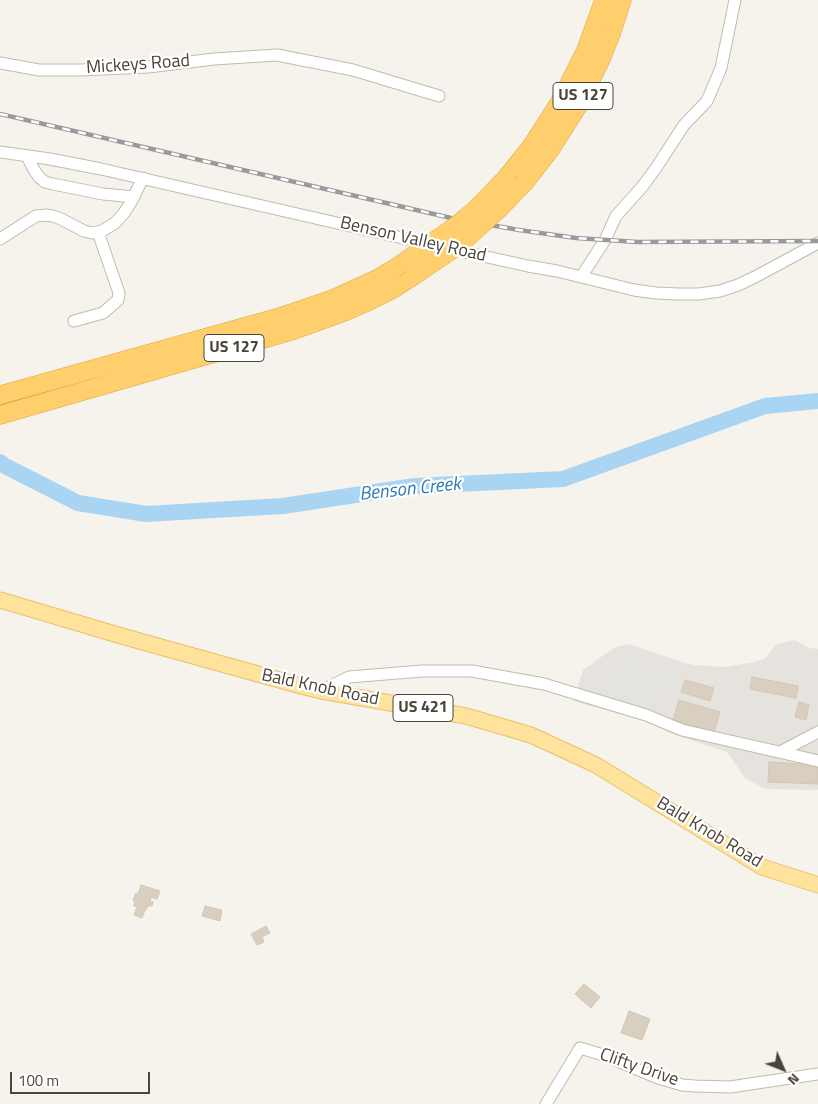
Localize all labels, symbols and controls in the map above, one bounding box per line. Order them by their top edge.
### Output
street label: Mickeys Road [85,51,191,79]
road number: US 127 [553,82,613,110]
street label: Benson Valley Road [338,213,488,267]
road number: US 127 [204,334,264,362]
water label: Benson Creek [358,473,462,507]
street label: Bald Knob Road [259,665,381,711]
road number: US 421 [393,694,453,721]
street label: Bald Knob Road [652,793,766,873]
street label: Clifty Drive [597,1044,681,1092]
north arrow [758,1044,808,1094]
scale bar [12,1062,152,1094]
text: 100 m [18,1069,59,1092]
text: N [783,1069,805,1091]

